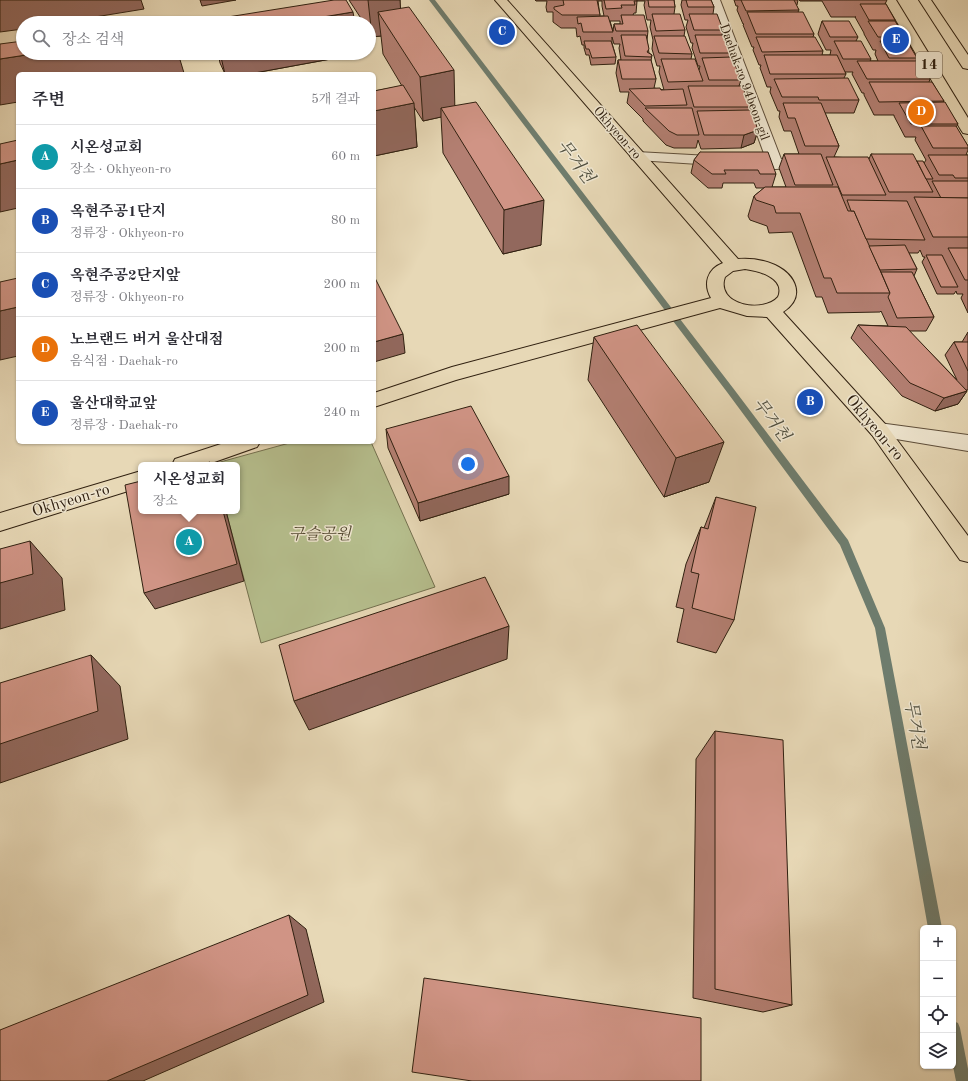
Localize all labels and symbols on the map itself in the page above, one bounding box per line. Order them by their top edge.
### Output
pin: C [489,17,515,47]
street label: Daehak-ro 94beon-gil [717,22,771,142]
pin: E [883,25,909,55]
road number: 14 [916,52,942,78]
pin: D [908,97,934,127]
street label: Okhyeon-ro [591,104,643,162]
water label: 무거천 [553,136,599,188]
pin: B [797,387,823,417]
street label: Okhyeon-ro [842,392,906,464]
water label: 무거천 [749,394,795,446]
your location [458,454,478,474]
street label: Okhyeon-ro [30,482,112,520]
park label: 구슬공원 [289,525,352,543]
pin: A [176,527,202,557]
water label: 무거천 [901,699,929,752]

